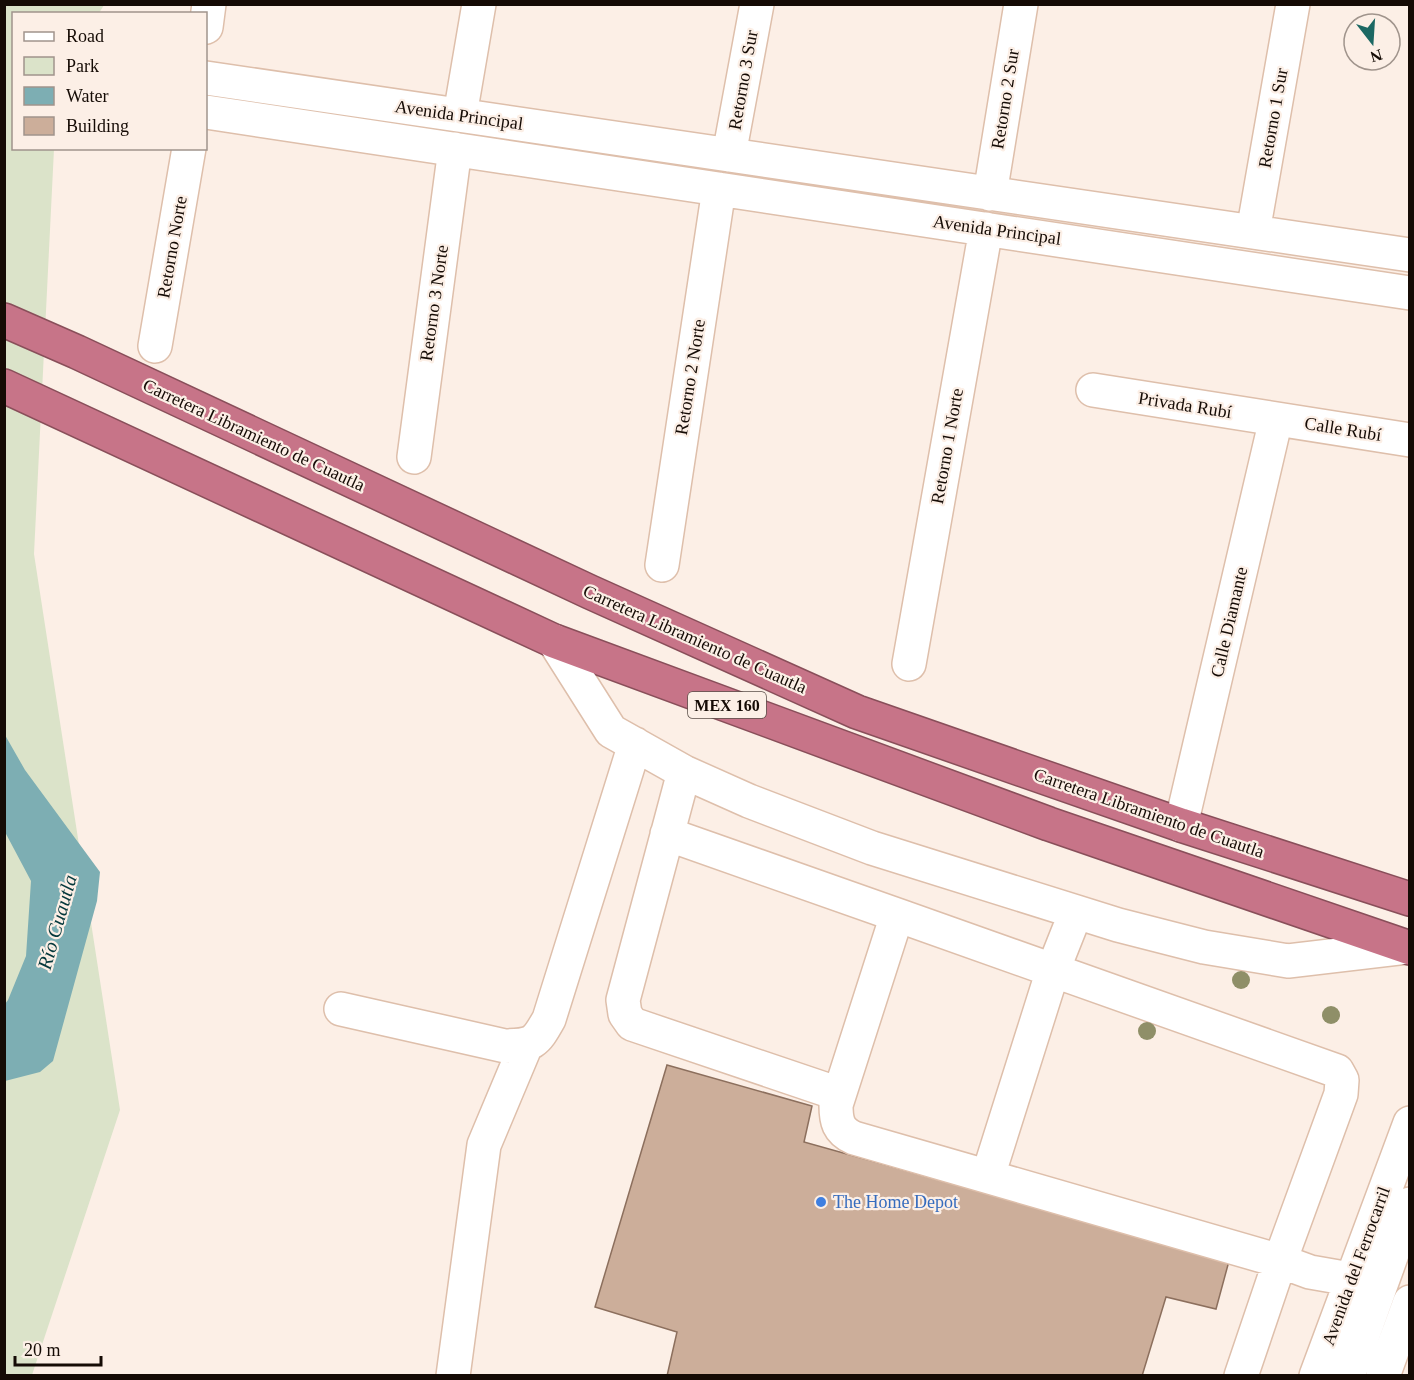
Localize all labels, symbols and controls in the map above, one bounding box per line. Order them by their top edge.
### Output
legend [12,12,207,150]
north arrow [1342,12,1402,72]
text: Road [66,26,104,46]
street label: Retorno 3 Sur [724,29,762,131]
text: N [1368,46,1384,66]
street label: Retorno 2 Sur [987,48,1023,150]
text: Park [66,56,99,76]
street label: Retorno 1 Sur [1254,67,1292,169]
text: Water [66,86,109,106]
street label: Avenida Principal [394,96,524,134]
text: Building [66,116,129,136]
street label: Retorno Norte [153,194,191,300]
street label: Avenida Principal [932,211,1062,249]
street label: Retorno 3 Norte [416,244,452,362]
street label: Retorno 2 Norte [671,318,709,436]
street label: Carretera Libramiento de Cuautla [140,375,368,495]
street label: Retorno 1 Norte [927,387,967,505]
street label: Privada Rubí [1137,388,1233,422]
street label: Calle Rubí [1303,413,1383,445]
street label: Calle Diamante [1207,565,1251,679]
street label: Carretera Libramiento de Cuautla [580,581,810,697]
road number: MEX 160 [688,692,766,718]
street label: Carretera Libramiento de Cuautla [1031,764,1267,862]
water label: Río Cuautla [33,872,81,973]
street label: Avenida del Ferrocarril [1318,1184,1394,1348]
place label: The Home Depot [833,1192,958,1212]
marker: The Home Depot [814,1195,828,1209]
scale bar [15,1329,100,1367]
text: 20 m [24,1340,61,1360]

